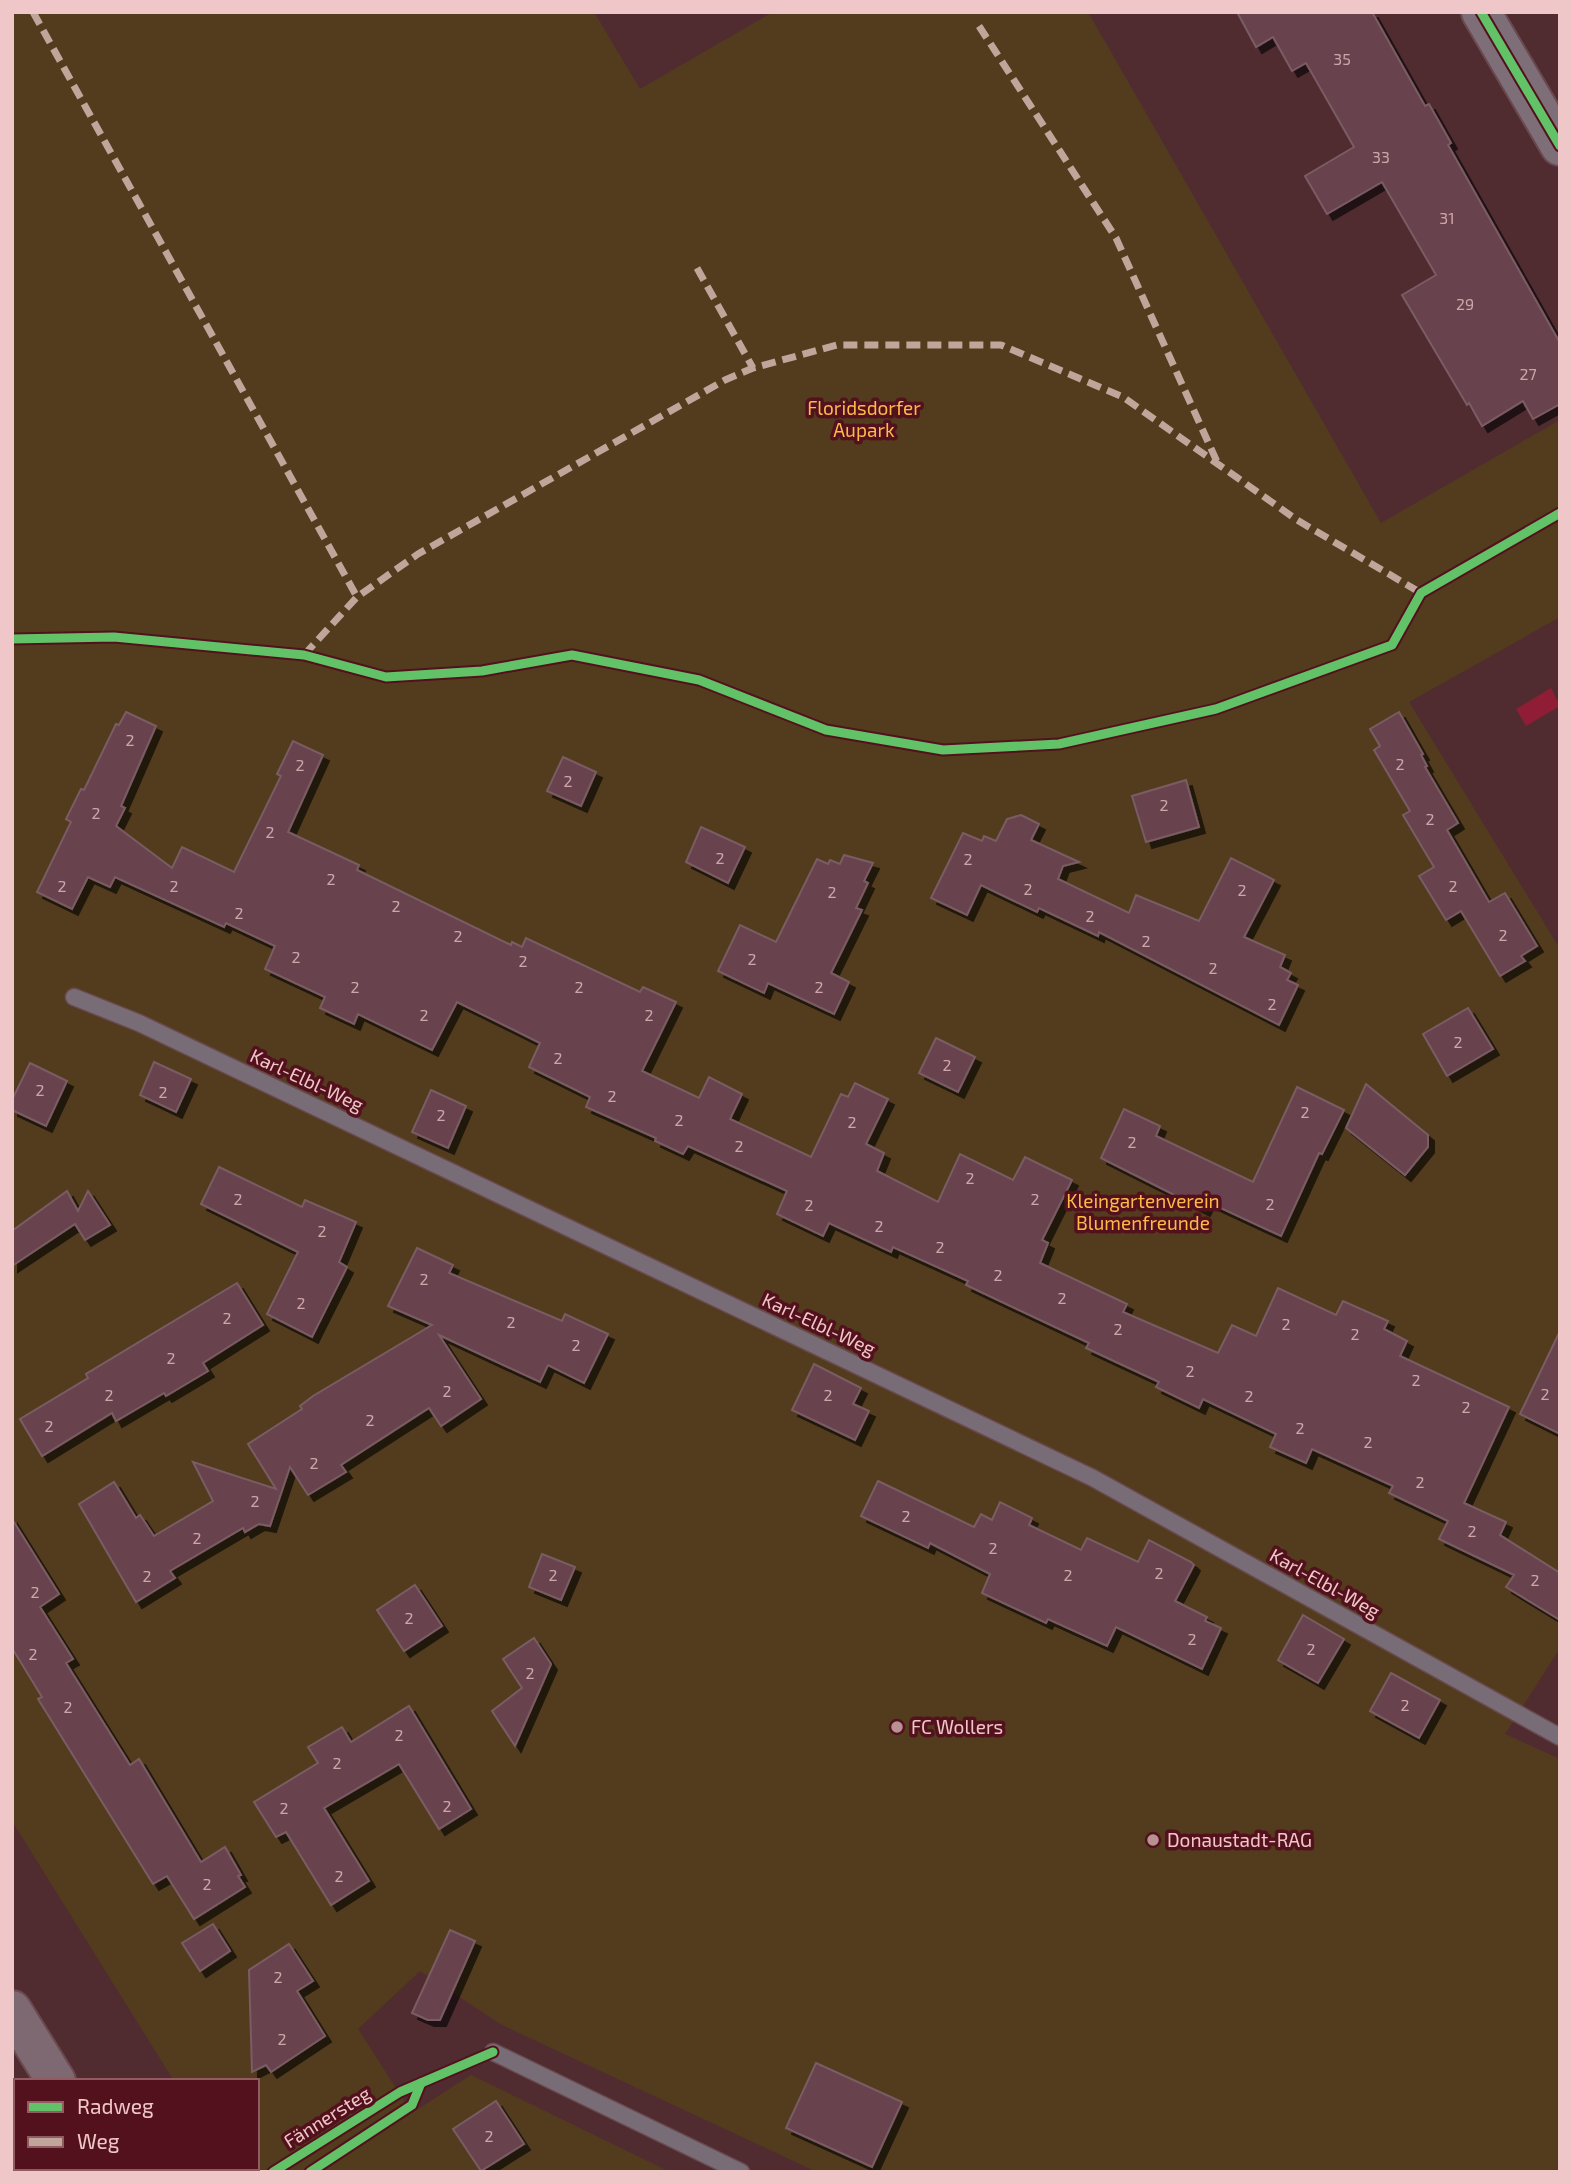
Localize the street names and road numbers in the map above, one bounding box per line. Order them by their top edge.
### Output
street label: Karl-Elbl-Weg [247,1043,368,1116]
street label: Karl-Elbl-Weg [759,1287,880,1360]
street label: Karl-Elbl-Weg [1266,1543,1385,1622]
street label: Fännersteg [279,2081,375,2152]

